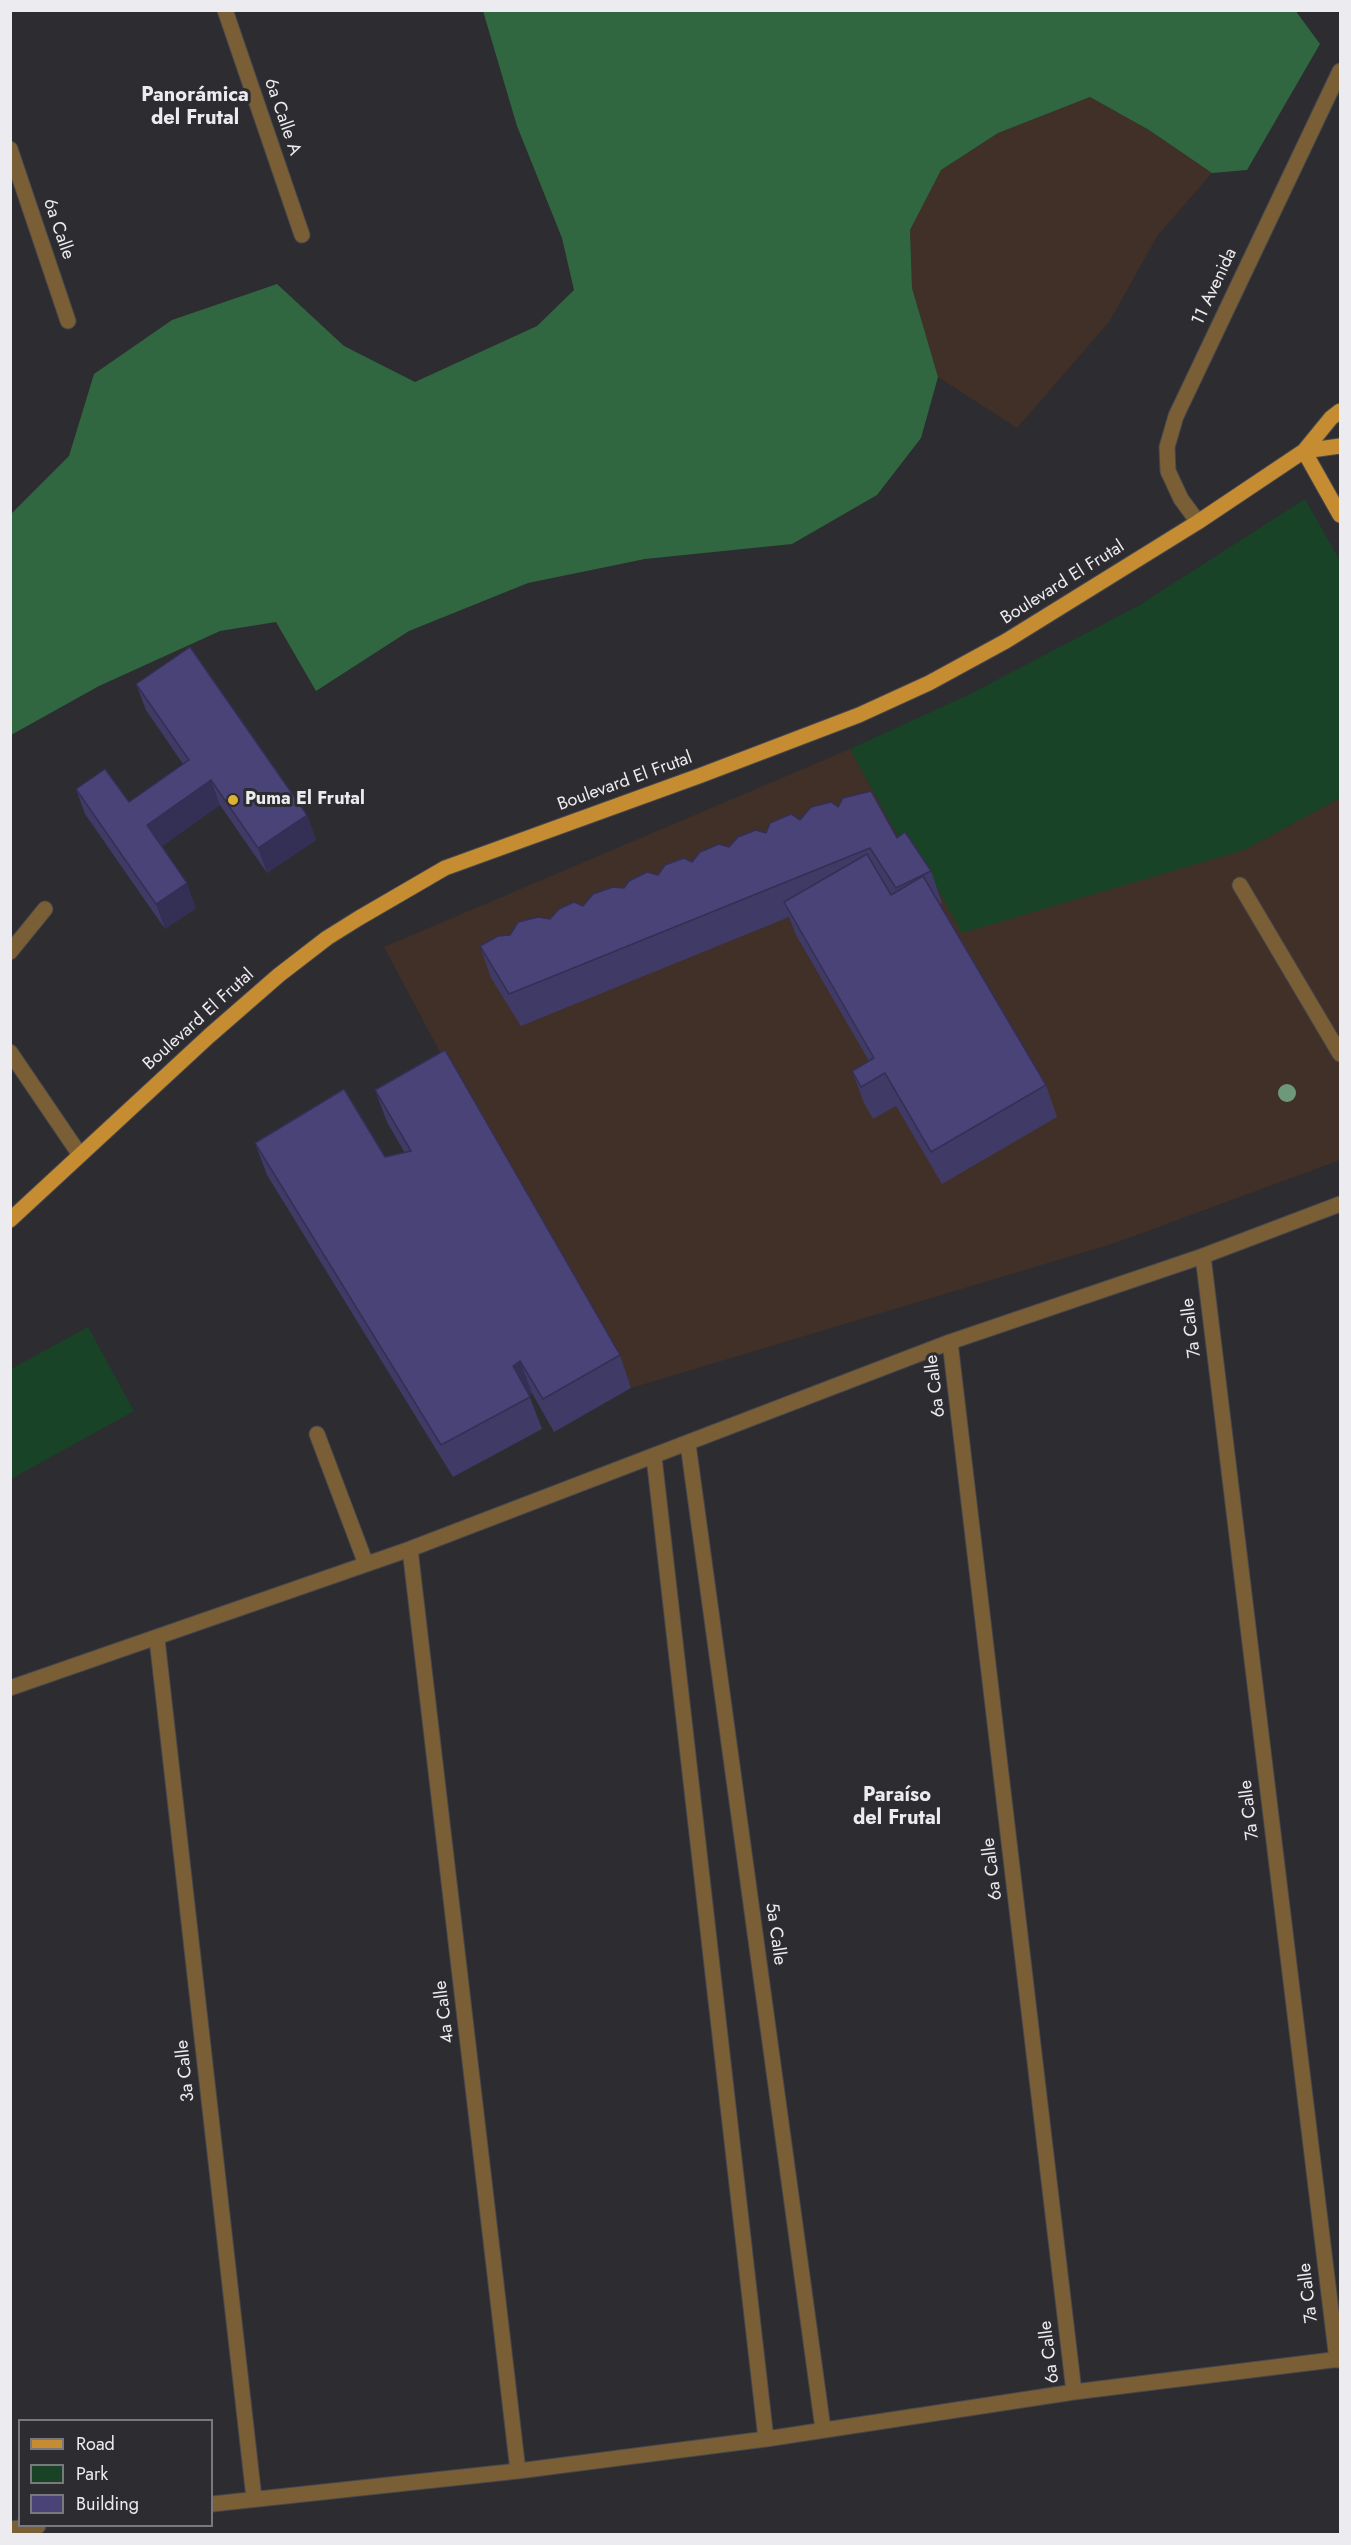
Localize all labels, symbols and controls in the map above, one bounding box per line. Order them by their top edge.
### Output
street label: 6a Calle A [259,76,305,158]
district label: Panorámica del Frutal [141,84,249,131]
street label: 6a Calle [38,196,78,262]
street label: 11 Avenida [1188,245,1242,329]
street label: Boulevard El Frutal [997,536,1129,630]
street label: Boulevard El Frutal [555,748,695,816]
place label: Puma El Frutal [245,789,365,811]
marker: Puma El Frutal [226,793,240,807]
street label: Boulevard El Frutal [139,965,259,1075]
street label: 7a Calle [1178,1297,1206,1359]
street label: 6a Calle [921,1353,951,1419]
street label: 7a Calle [1236,1779,1264,1841]
district label: Paraíso del Frutal [853,1784,941,1831]
street label: 6a Calle [978,1836,1008,1902]
street label: 5a Calle [760,1901,790,1967]
street label: 4a Calle [430,1979,460,2045]
street label: 3a Calle [172,2039,200,2103]
street label: 7a Calle [1295,2262,1323,2324]
street label: 6a Calle [1035,2319,1065,2385]
legend [18,2419,213,2527]
text: Road [76,2431,115,2457]
text: Park [76,2461,108,2487]
text: Building [76,2491,139,2517]

